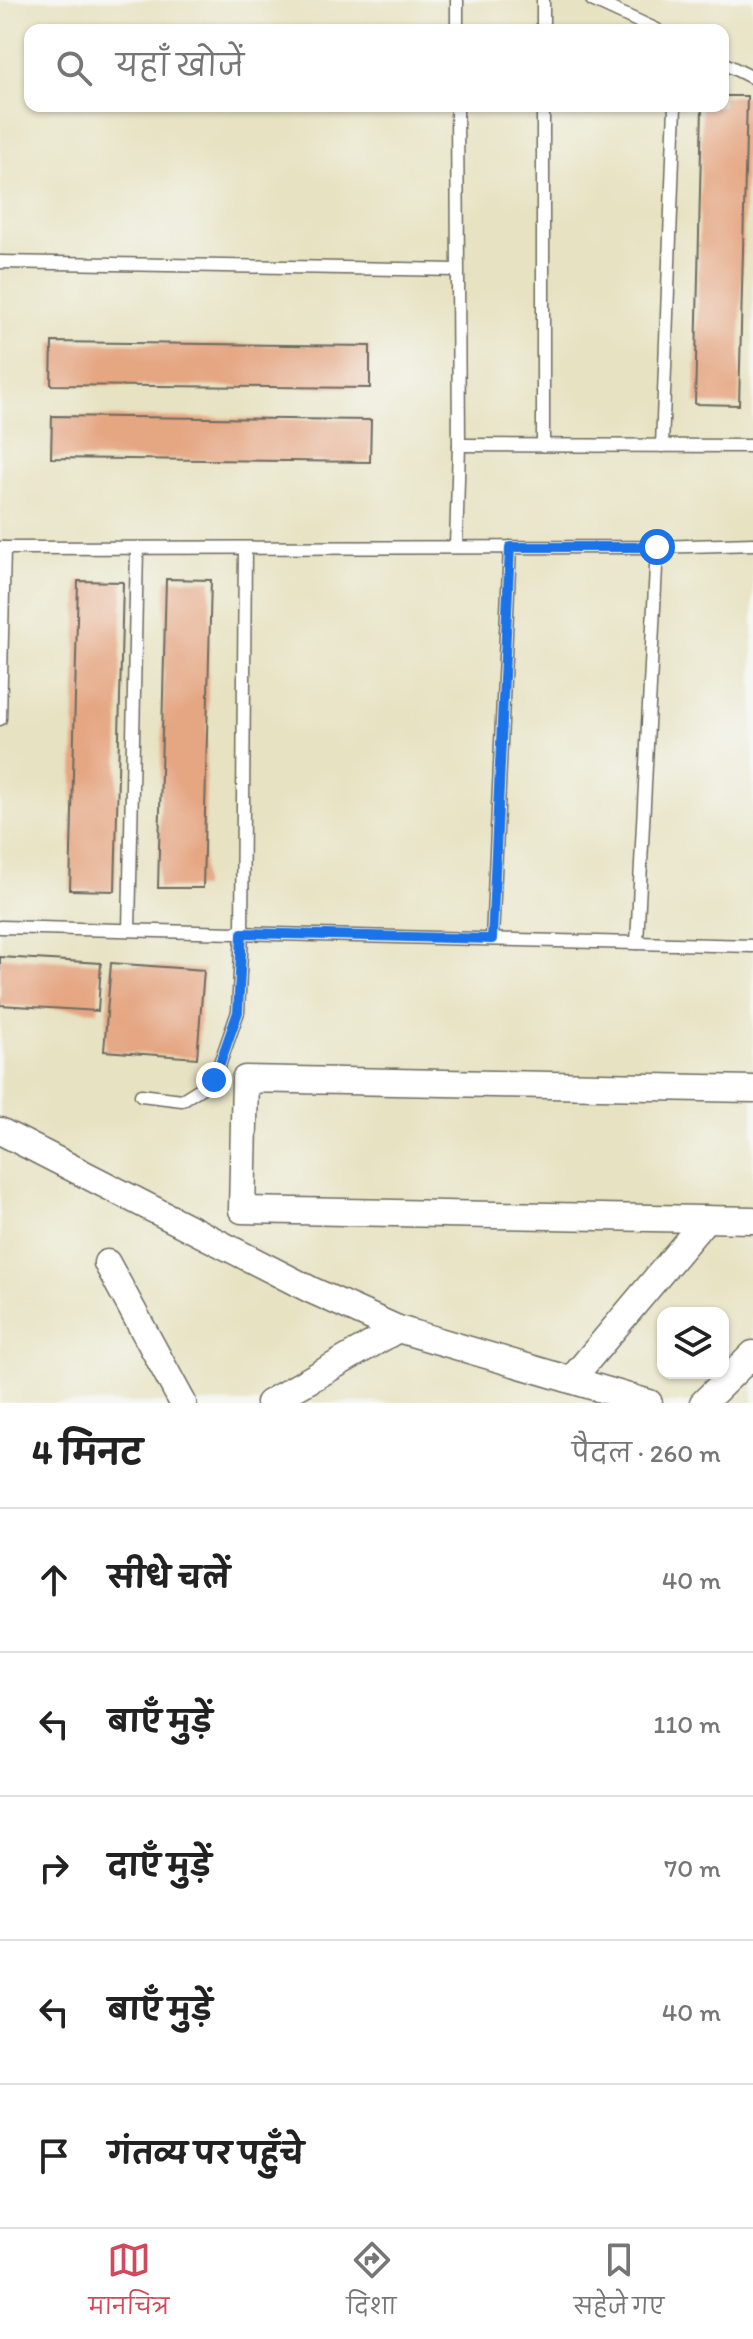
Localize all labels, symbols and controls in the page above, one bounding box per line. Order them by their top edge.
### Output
search box [24,24,729,112]
icon: search [52,46,96,90]
text: यहाँ खोजें [116,47,244,84]
route start [639,529,675,565]
route end [196,1062,232,1098]
map controls [657,1307,729,1379]
button: layers [657,1307,729,1379]
text: 4 मिनट [32,1432,143,1473]
text: पैदल · 260 m [572,1437,721,1469]
icon: ahead [32,1558,76,1602]
text: सीधे चलें [108,1559,230,1596]
text: 40 m [662,1564,721,1596]
icon: left [32,1702,76,1746]
text: बाएँ मुड़ें [108,1703,212,1740]
text: 110 m [653,1708,721,1740]
icon: right [32,1846,76,1890]
text: दाएँ मुड़ें [108,1847,211,1884]
text: 70 m [664,1852,721,1884]
icon: left [32,1990,76,2034]
text: बाएँ मुड़ें [108,1991,212,2028]
text: 40 m [662,1996,721,2028]
icon: arrive [32,2134,76,2178]
text: गंतव्य पर पहुँचे [108,2135,304,2172]
tab: मानचित्र [89,2238,169,2331]
tab: दिशा [347,2238,396,2331]
tab: सहेजे गए [574,2238,664,2331]

